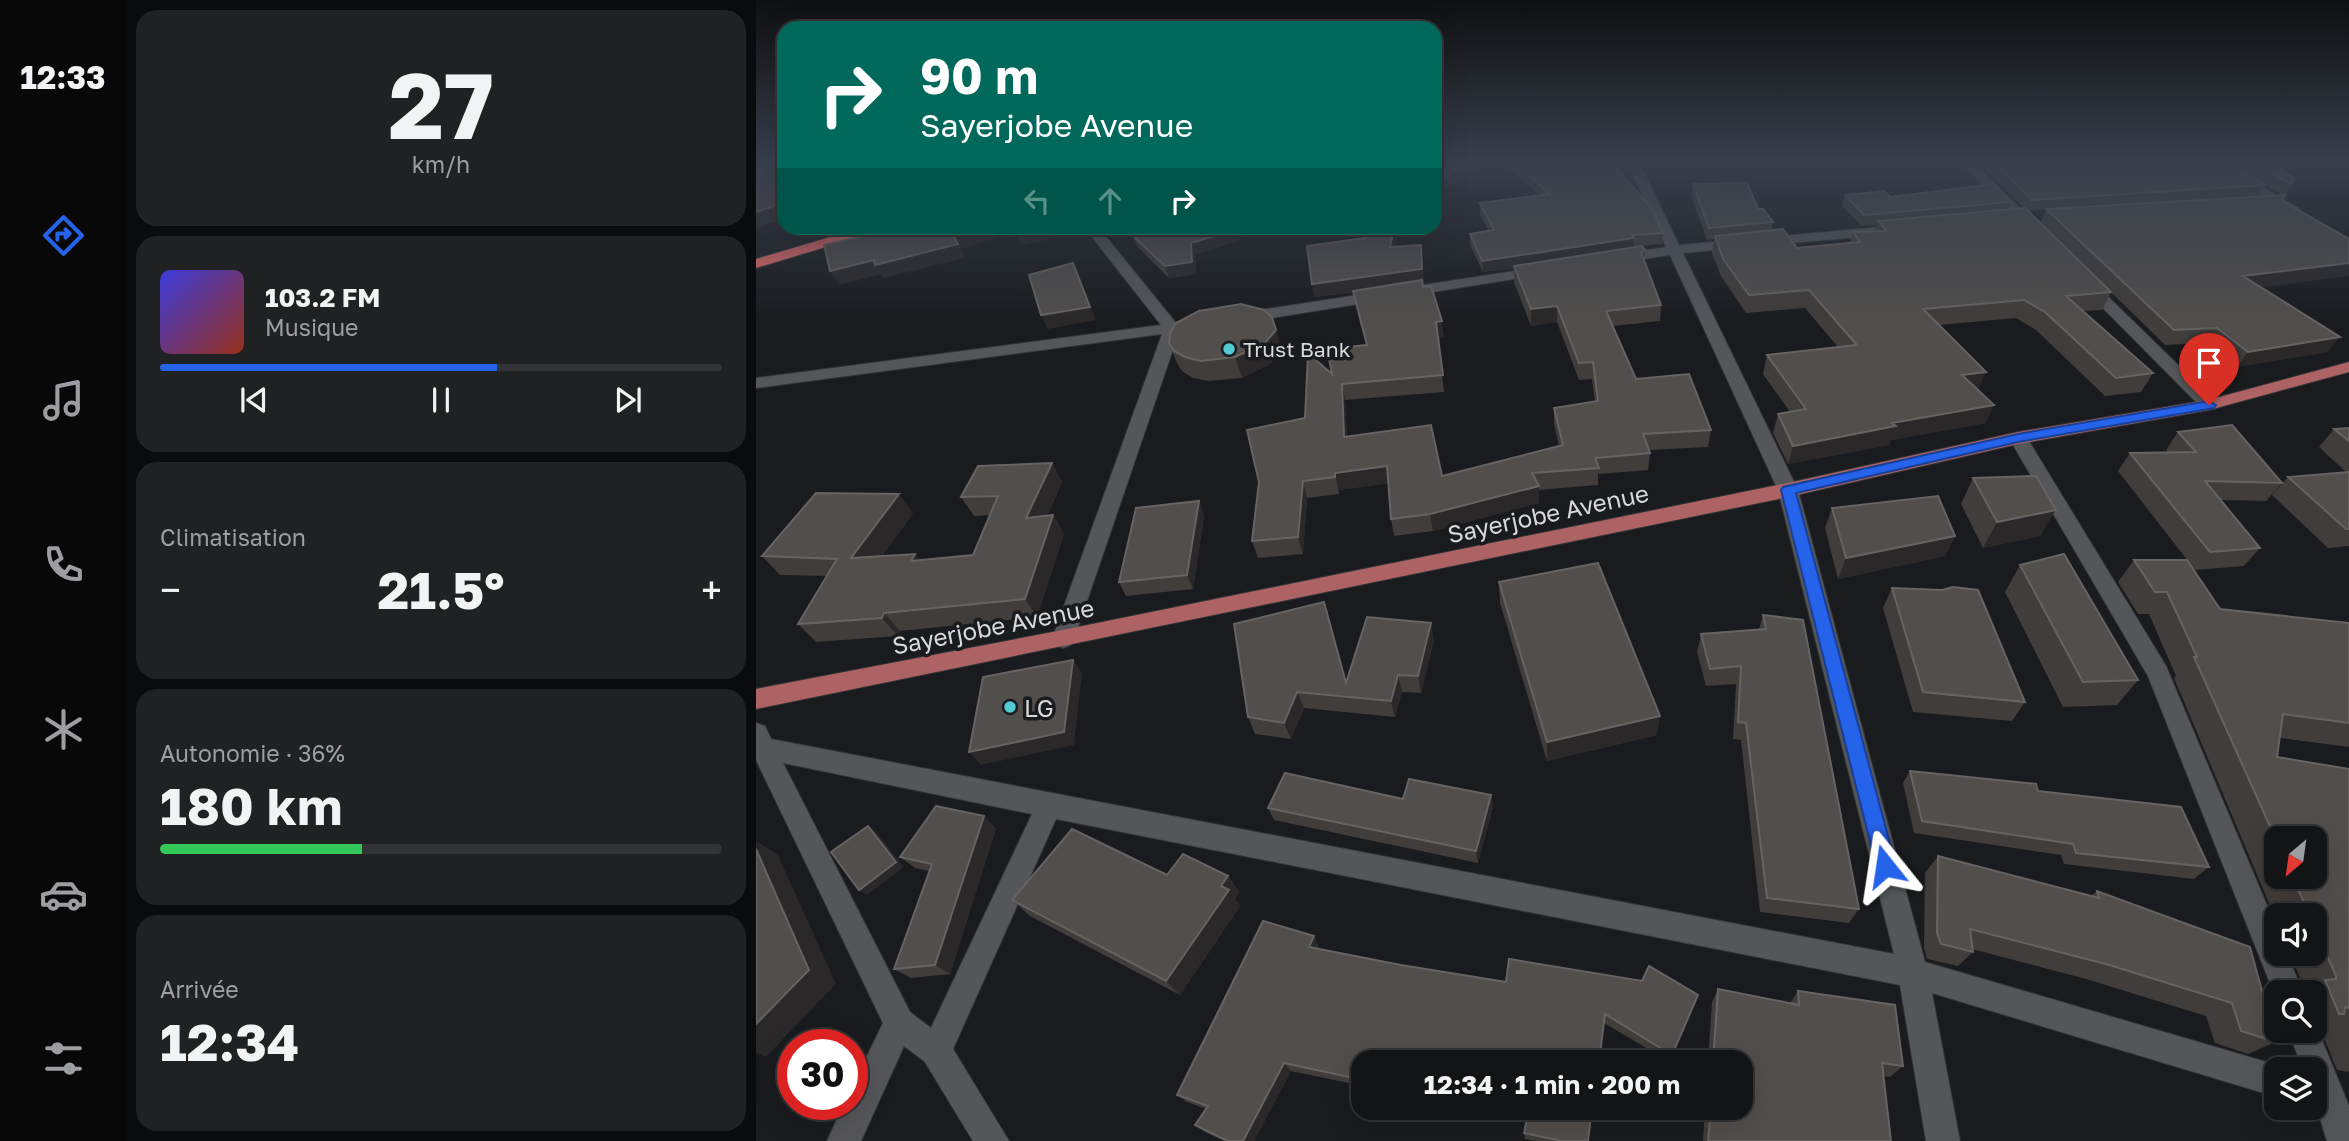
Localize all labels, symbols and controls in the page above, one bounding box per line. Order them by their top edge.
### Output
text: 90 m [920,46,1038,105]
icon: right [805,49,896,140]
text: 27 [388,50,494,159]
text: 12:33 [20,58,106,96]
text: Sayerjobe Avenue [920,106,1193,144]
text: km/h [412,150,470,178]
icon: left [1018,182,1056,220]
icon: ahead [1091,182,1129,220]
icon: right [1164,182,1202,220]
icon: directions [39,211,88,260]
text: 103.2 FM [265,282,380,313]
text: Musique [265,313,358,341]
pin [2179,333,2239,405]
place label: Trust Bank [1243,336,1351,362]
marker: Trust Bank [1221,341,1237,357]
icon: arrive [2190,344,2228,382]
icon: music [39,376,88,425]
icon: previous [235,381,273,419]
icon: pause [422,381,460,419]
icon: next [609,381,647,419]
street label: Sayerjobe Avenue [1445,478,1651,548]
text: Climatisation [160,523,306,551]
icon: phone [39,540,88,589]
text: 21.5° [377,558,505,620]
text: − [160,567,181,612]
text: + [701,567,722,612]
street label: Sayerjobe Avenue [890,592,1096,660]
place label: LG [1024,693,1054,722]
marker: LG [1002,699,1018,715]
icon: climate [39,705,88,754]
text: Autonomie · 36% [160,739,345,767]
text: 180 km [160,774,343,836]
north arrow [2264,826,2328,889]
map controls [2264,826,2327,1120]
position arrow [1848,829,1922,903]
icon: car [39,870,88,919]
button: sound [2264,903,2327,966]
text: Arrivée [160,975,239,1003]
button: search [2264,980,2327,1043]
text: 12:34 [160,1010,299,1072]
speed limit sign: 30 [777,1029,868,1120]
icon: filters [39,1034,88,1083]
button: layers [2264,1057,2327,1120]
text: 12:34 · 1 min · 200 m [1424,1069,1680,1100]

